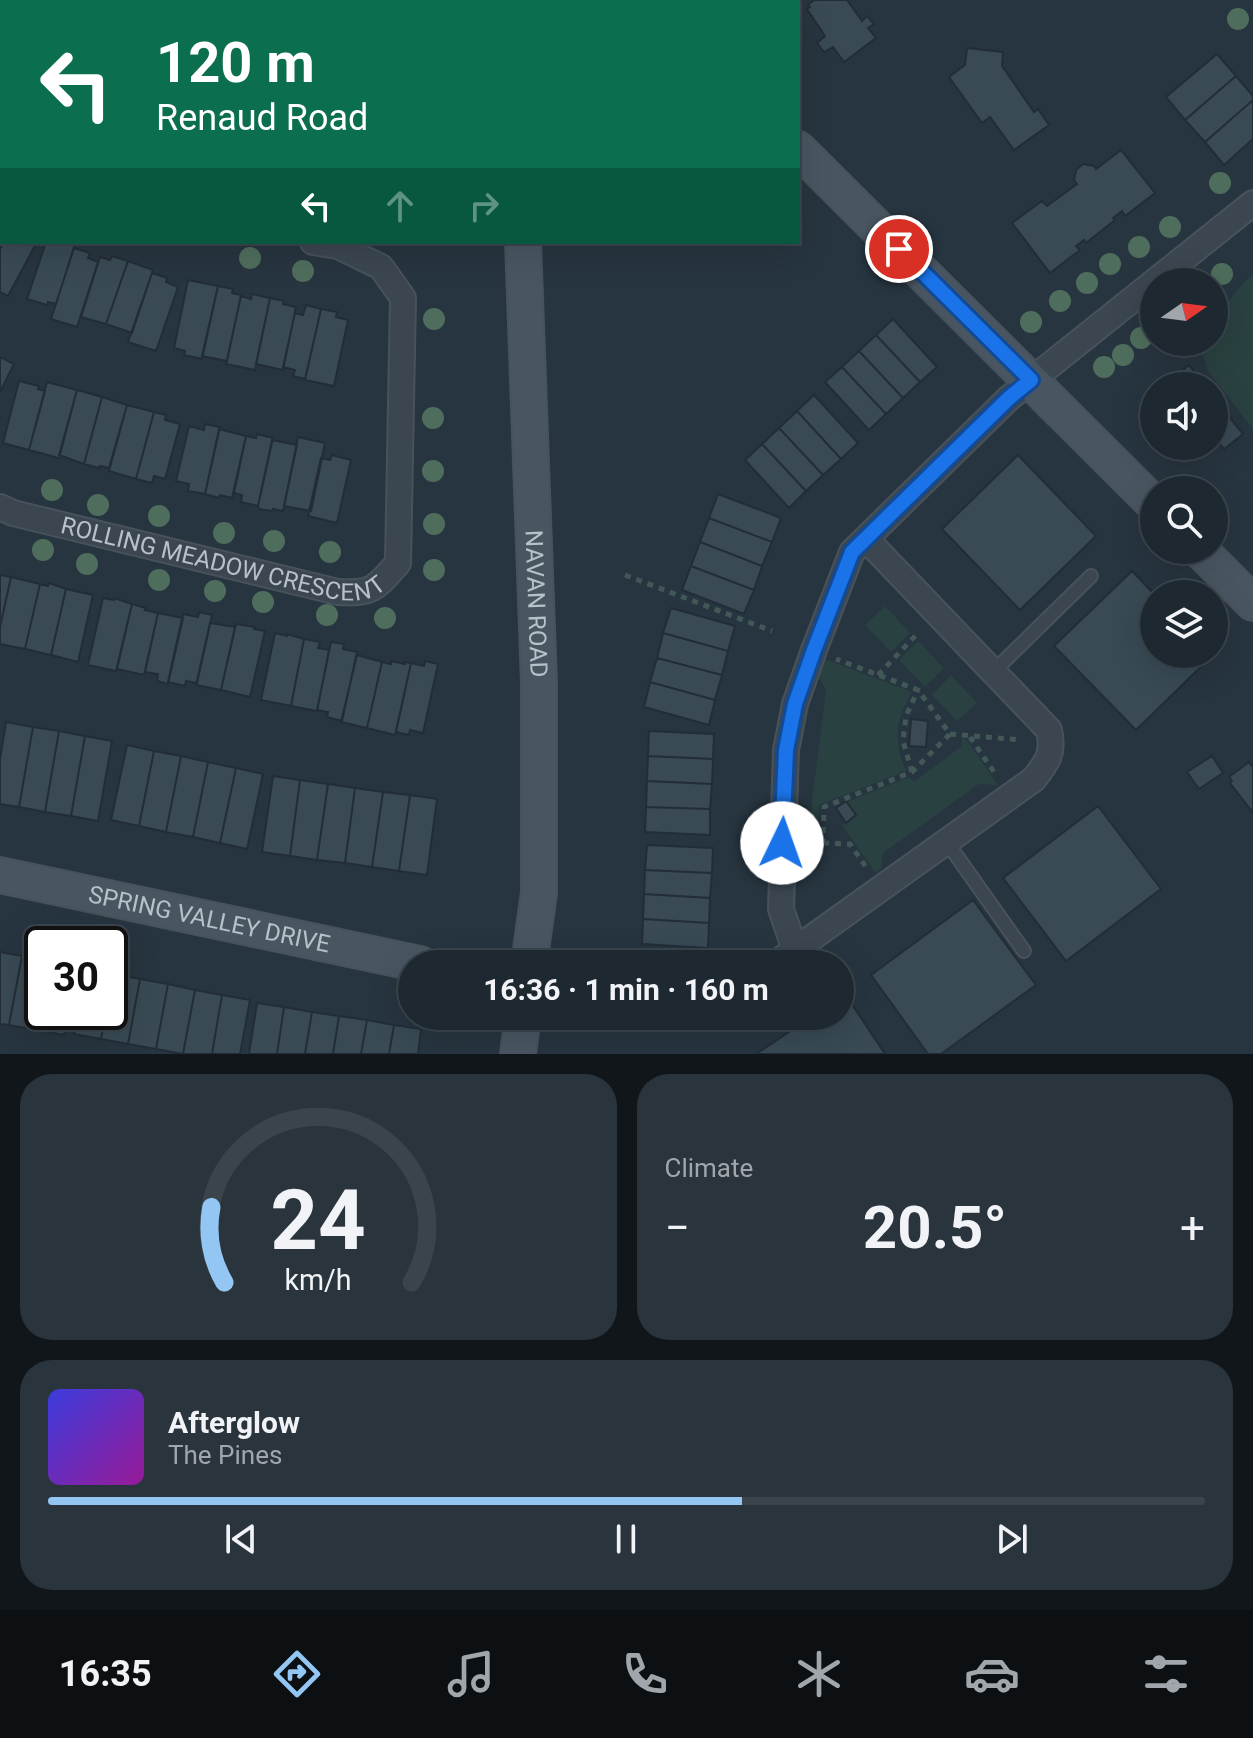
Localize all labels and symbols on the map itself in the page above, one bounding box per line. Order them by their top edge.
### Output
pin [865,215,933,283]
north arrow [1140,268,1228,356]
street label: ROLLING MEADOW CRESCENT [58,511,390,607]
street label: NAVAN ROAD [519,530,553,678]
position arrow [740,801,824,885]
street label: SPRING VALLEY DRIVE [86,880,333,959]
speed limit sign: 30 [24,926,128,1030]

